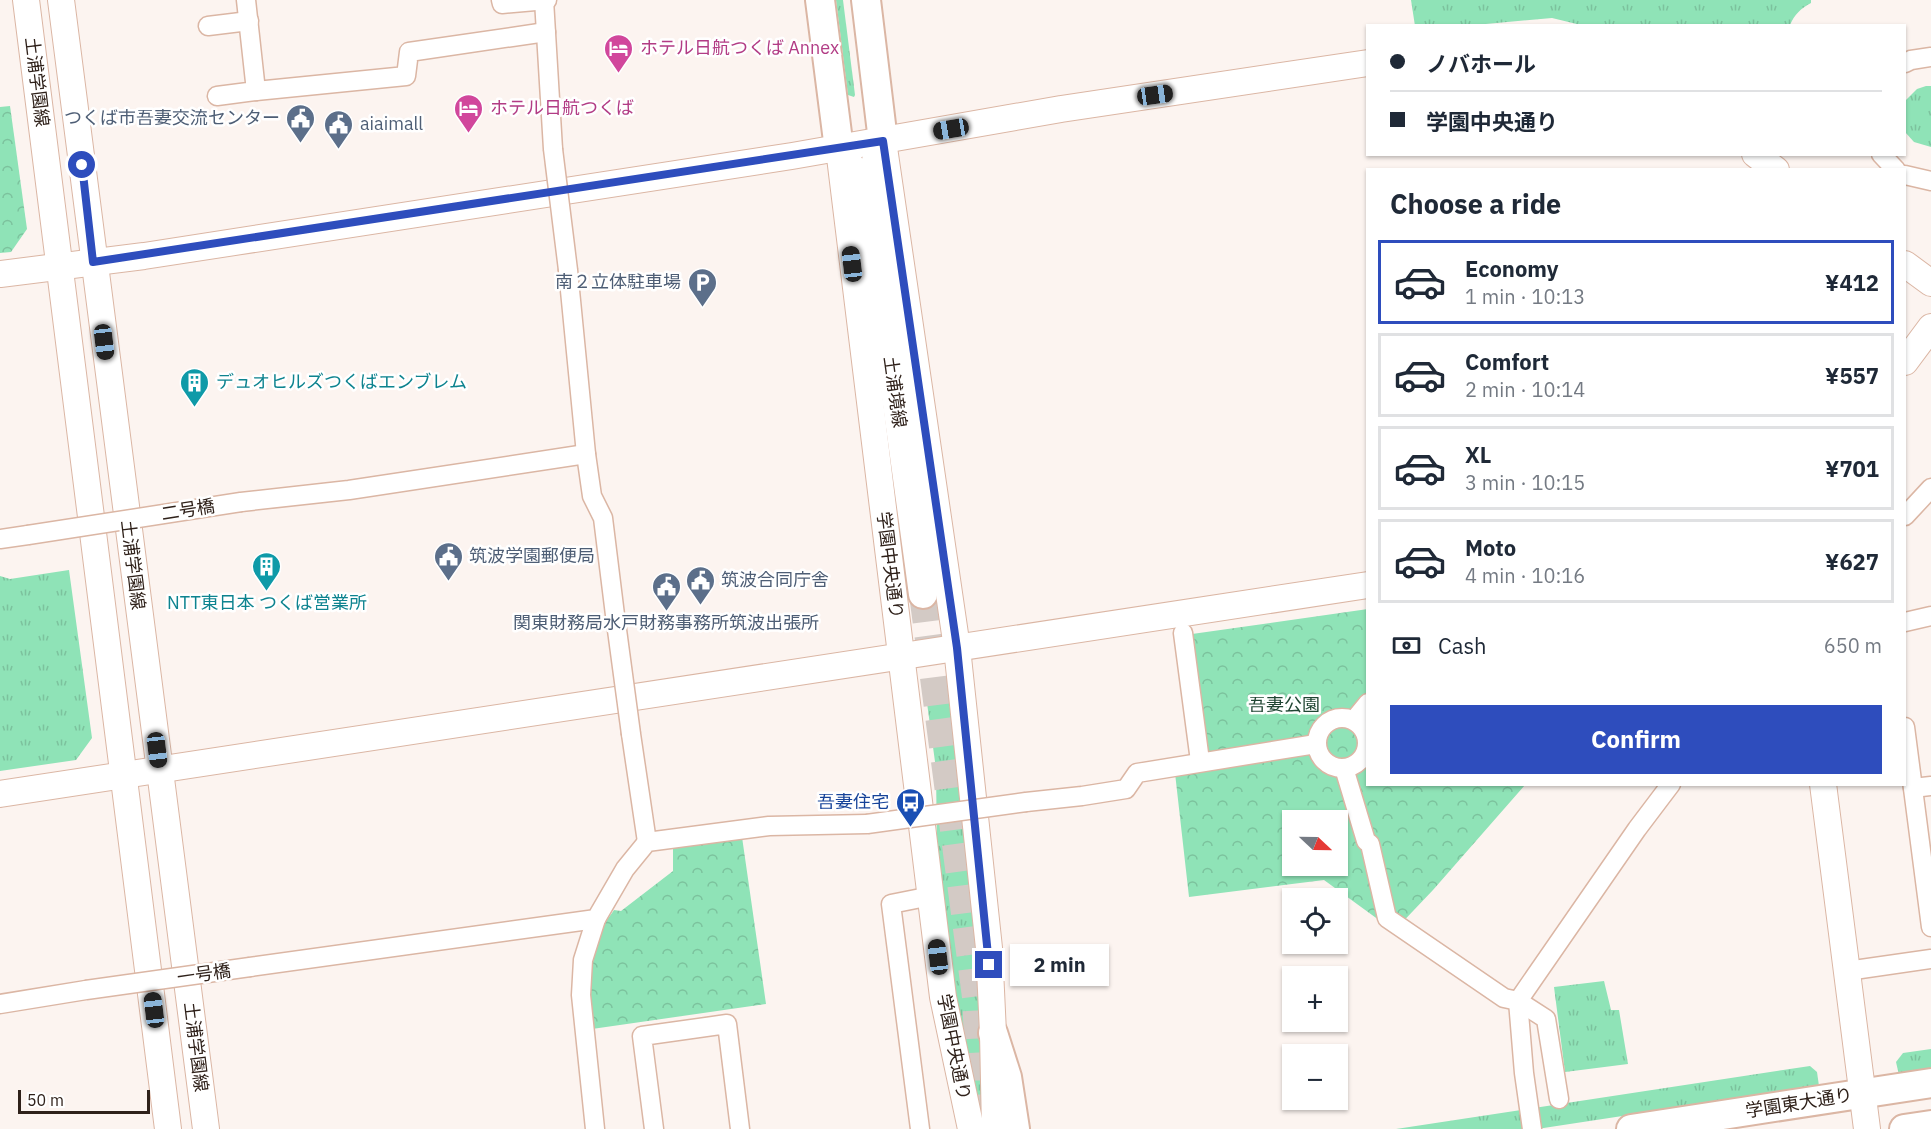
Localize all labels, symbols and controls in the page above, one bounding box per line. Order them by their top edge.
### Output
hotel icon: ホテル日航つくば Annex [603,32,635,74]
street label: 土浦学園線 [21,36,54,128]
place label: ホテル日航つくば Annex [640,36,839,59]
text: ノバホール [1426,49,1536,78]
car [1136,84,1174,106]
hotel icon: ホテル日航つくば [453,92,485,134]
place label: ホテル日航つくば [490,96,634,119]
public building icon: つくば市吾妻交流センター [285,102,317,144]
place label: つくば市吾妻交流センター [64,106,280,129]
text: 学園中央通り [1426,107,1558,136]
public building icon: aiaimall [323,108,355,150]
place label: aiaimall [360,112,423,135]
car [932,117,970,141]
route start [68,151,95,178]
text: Choose a ride [1390,186,1561,221]
car [841,245,863,283]
text: Economy [1465,254,1559,283]
icon: car [1393,255,1447,309]
parking icon: 南２立体駐車場 [686,266,718,308]
text: ¥412 [1825,268,1879,297]
place label: 南２立体駐車場 [555,270,681,293]
text: 1 min · 10:13 [1465,283,1585,310]
car [93,323,115,361]
text: Comfort [1465,347,1549,376]
icon: car [1393,348,1447,402]
street label: 土浦境線 [879,355,912,429]
text: ¥557 [1825,361,1879,390]
building icon: デュオヒルズつくばエンブレム [179,366,211,408]
place label: デュオヒルズつくばエンブレム [216,370,467,393]
text: 2 min · 10:14 [1465,376,1585,403]
text: XL [1465,440,1491,469]
icon: car [1393,441,1447,495]
text: ¥701 [1825,454,1879,483]
text: 3 min · 10:15 [1465,469,1585,496]
street label: 二号橋 [159,494,216,525]
street label: 学園中央通り [873,510,908,620]
street label: 土浦学園線 [117,519,150,611]
text: Moto [1465,533,1516,562]
icon: car [1393,534,1447,588]
public building icon: 筑波学園郵便局 [432,540,464,582]
place label: 筑波学園郵便局 [469,544,595,567]
text: ¥627 [1825,547,1879,576]
building icon: NTT東日本 つくば営業所 [251,550,283,592]
text: 4 min · 10:16 [1465,562,1585,589]
public building icon: 筑波合同庁舎 [684,564,716,606]
place label: 筑波合同庁舎 [721,568,829,591]
public building icon: 関東財務局水戸財務事務所筑波出張所 [650,570,682,612]
place label: NTT東日本 つくば営業所 [167,591,367,614]
place label: 関東財務局水戸財務事務所筑波出張所 [513,611,819,634]
icon: cash [1390,629,1423,662]
text: Cash [1438,631,1487,660]
text: 650 m [1824,632,1882,659]
park label: 吾妻公園 [1248,693,1320,716]
button: Confirm [1390,705,1882,774]
car [146,731,168,769]
bus stop icon: 吾妻住宅 [894,786,926,828]
place label: 吾妻住宅 [817,790,889,813]
north arrow [1282,810,1348,876]
map controls [1282,810,1348,1110]
button: locate [1282,888,1348,954]
car [927,938,949,976]
callout: 2 min [1010,944,1109,986]
route end [975,951,1002,978]
text: 2 min [1033,951,1086,978]
street label: 一号橋 [176,958,232,989]
button: + [1282,966,1348,1032]
car [143,991,165,1029]
street label: 学園中央通り [933,992,976,1102]
street label: 土浦学園線 [180,1001,213,1093]
button: − [1282,1044,1348,1110]
street label: 学園東大通り [1744,1083,1854,1122]
scale bar [18,1087,150,1114]
text: 50 m [27,1090,64,1110]

